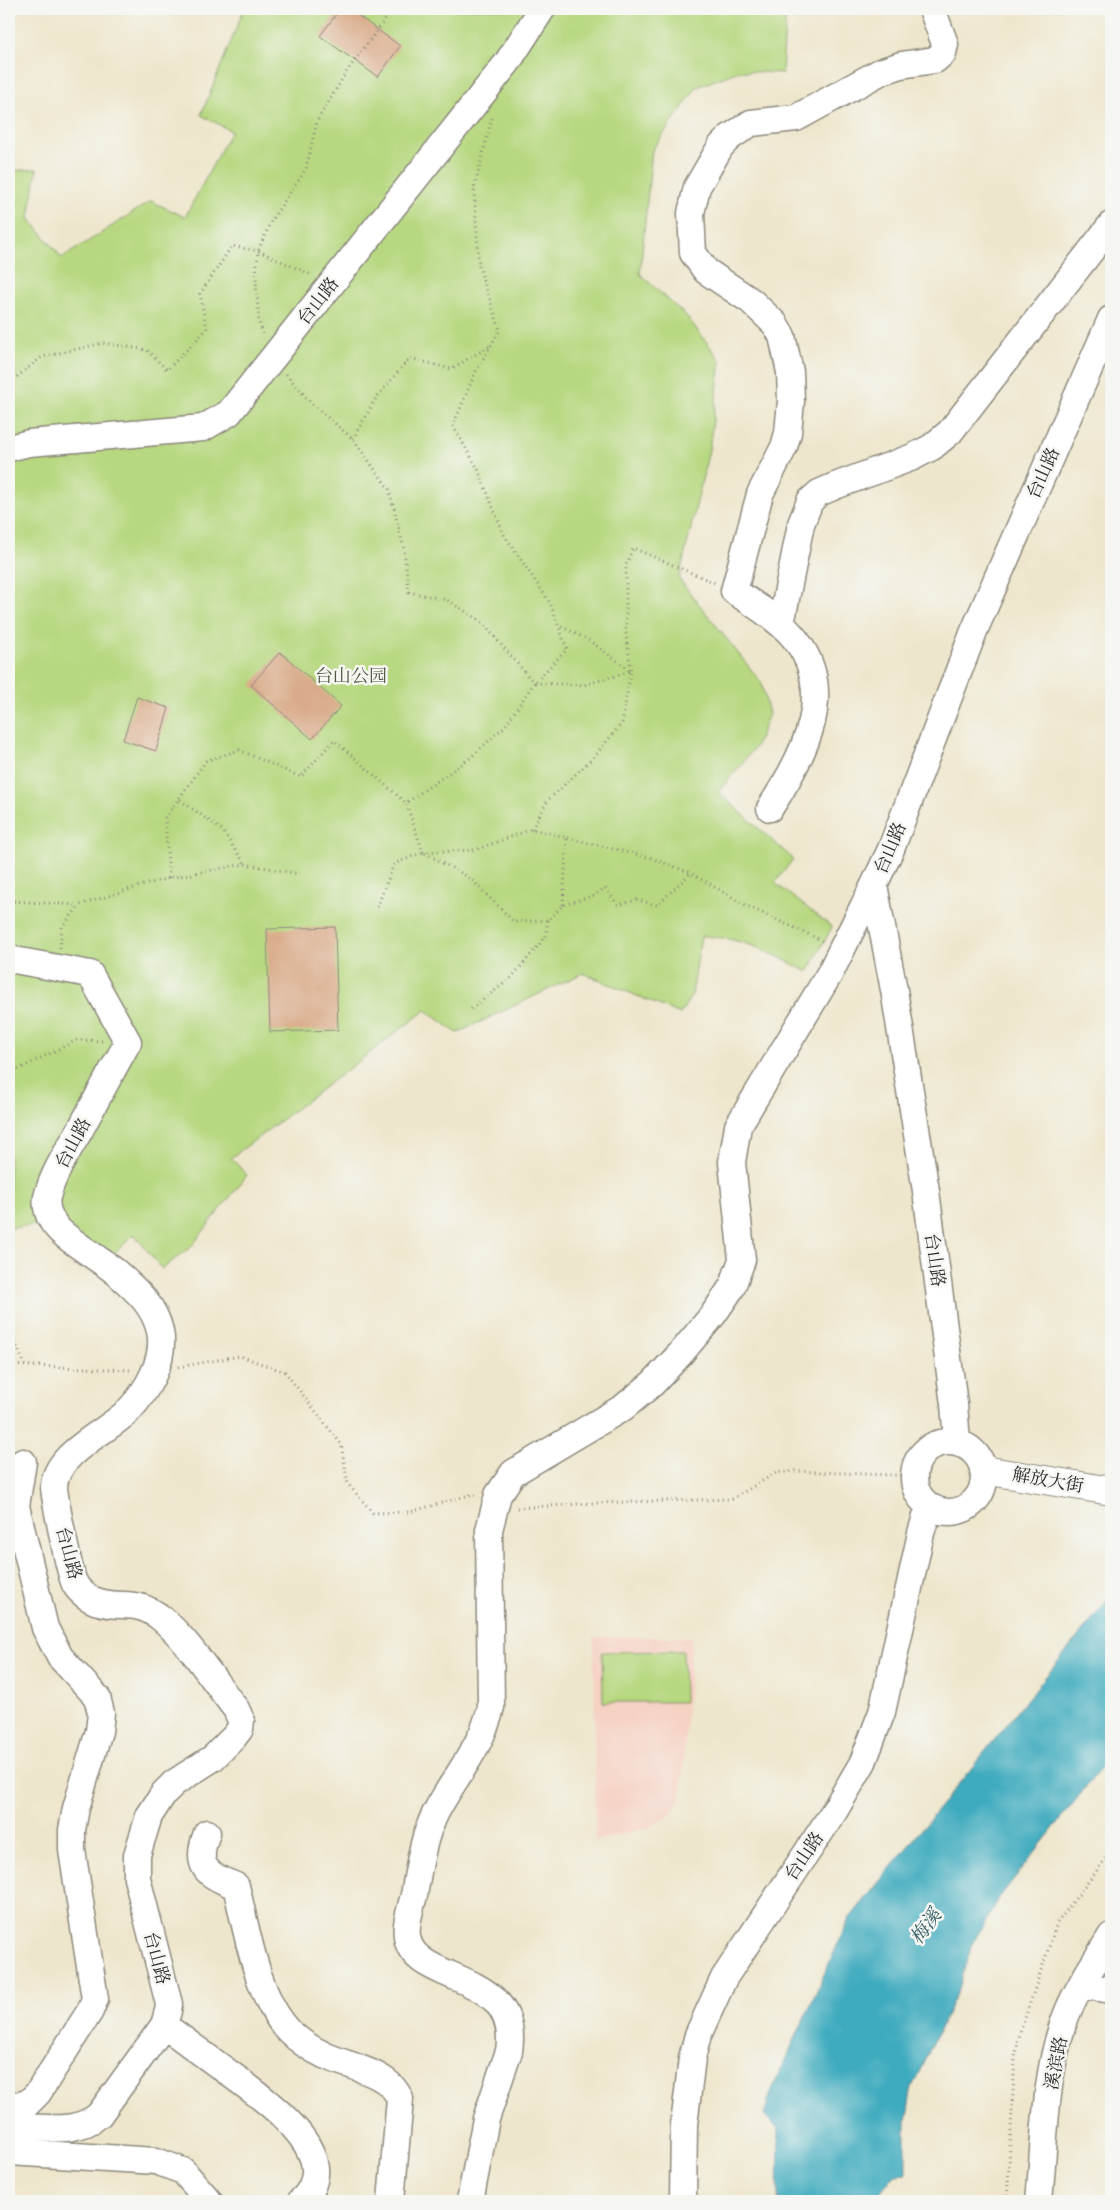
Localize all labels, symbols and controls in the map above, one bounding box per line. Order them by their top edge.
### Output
street label: 台山路 [293,273,344,330]
street label: 台山路 [1022,444,1065,503]
park label: 台山公园 [315,665,387,688]
street label: 台山路 [869,819,912,878]
street label: 台山路 [51,1114,96,1172]
street label: 台山路 [919,1232,950,1288]
street label: 解放大街 [1010,1463,1085,1498]
street label: 台山路 [50,1524,87,1582]
street label: 台山路 [780,1827,829,1885]
water label: 梅溪 [905,1903,948,1949]
street label: 台山路 [138,1929,175,1987]
street label: 溪滨路 [1040,2034,1073,2092]

